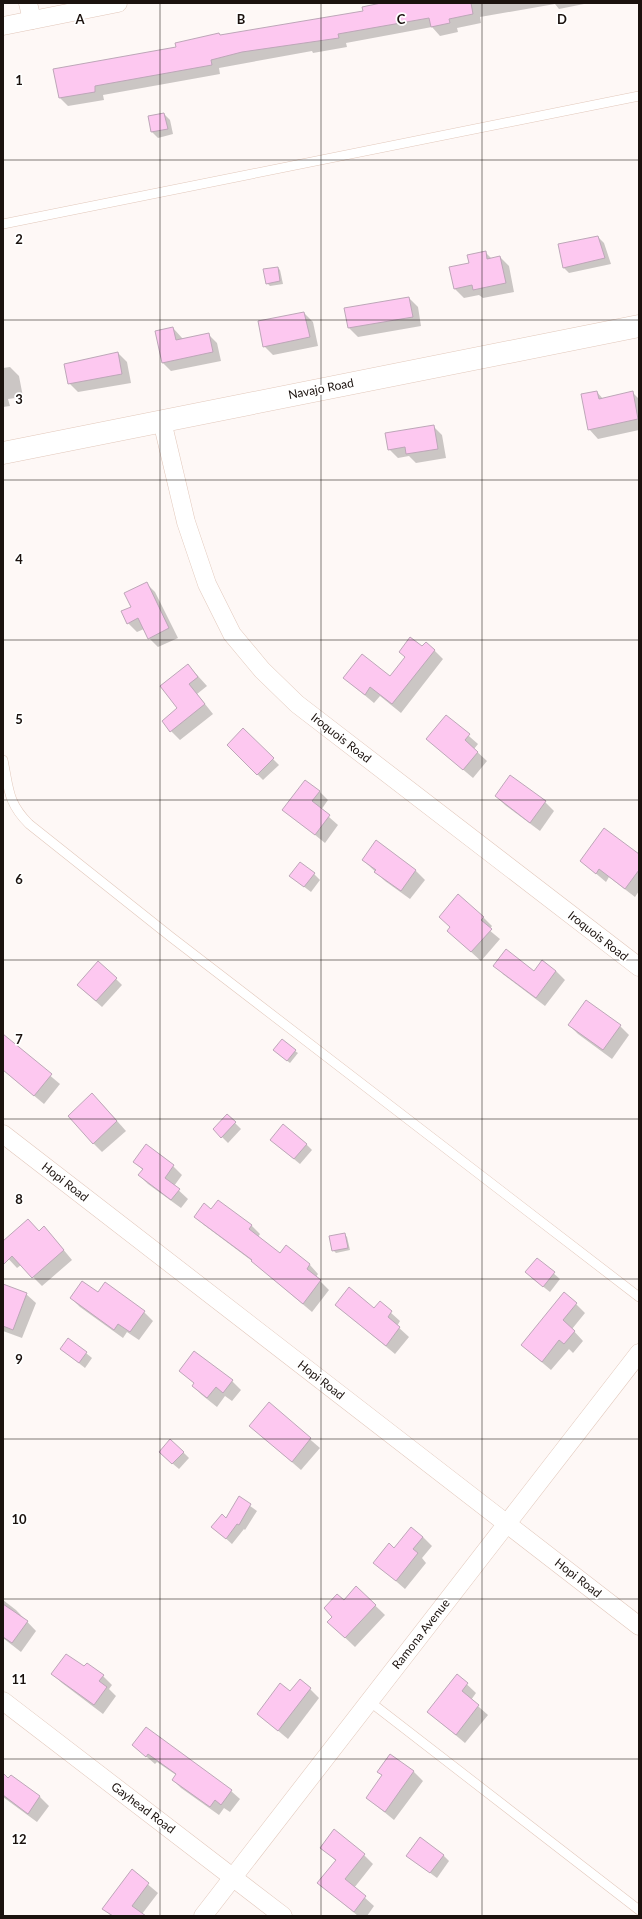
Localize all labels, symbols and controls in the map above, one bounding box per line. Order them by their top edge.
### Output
text: A [74,11,85,27]
text: B [237,11,246,27]
text: C [397,11,406,27]
text: D [557,11,567,27]
text: 1 [15,72,23,88]
text: 2 [15,231,23,247]
street label: Navajo Road [287,375,355,402]
text: 3 [15,391,23,407]
text: 4 [15,551,23,567]
street label: Iroquois Road [308,709,374,766]
text: 5 [15,711,23,727]
text: 6 [15,871,23,887]
street label: Iroquois Road [565,907,631,964]
text: 7 [15,1031,23,1047]
street label: Hopi Road [39,1159,92,1204]
text: 8 [15,1191,23,1207]
text: 9 [15,1351,23,1367]
street label: Hopi Road [295,1357,348,1402]
text: 10 [11,1511,27,1527]
street label: Hopi Road [552,1555,605,1600]
street label: Ramona Avenue [388,1596,453,1672]
text: 11 [11,1671,27,1687]
street label: Gayhead Road [108,1779,178,1837]
text: 12 [11,1831,27,1847]

